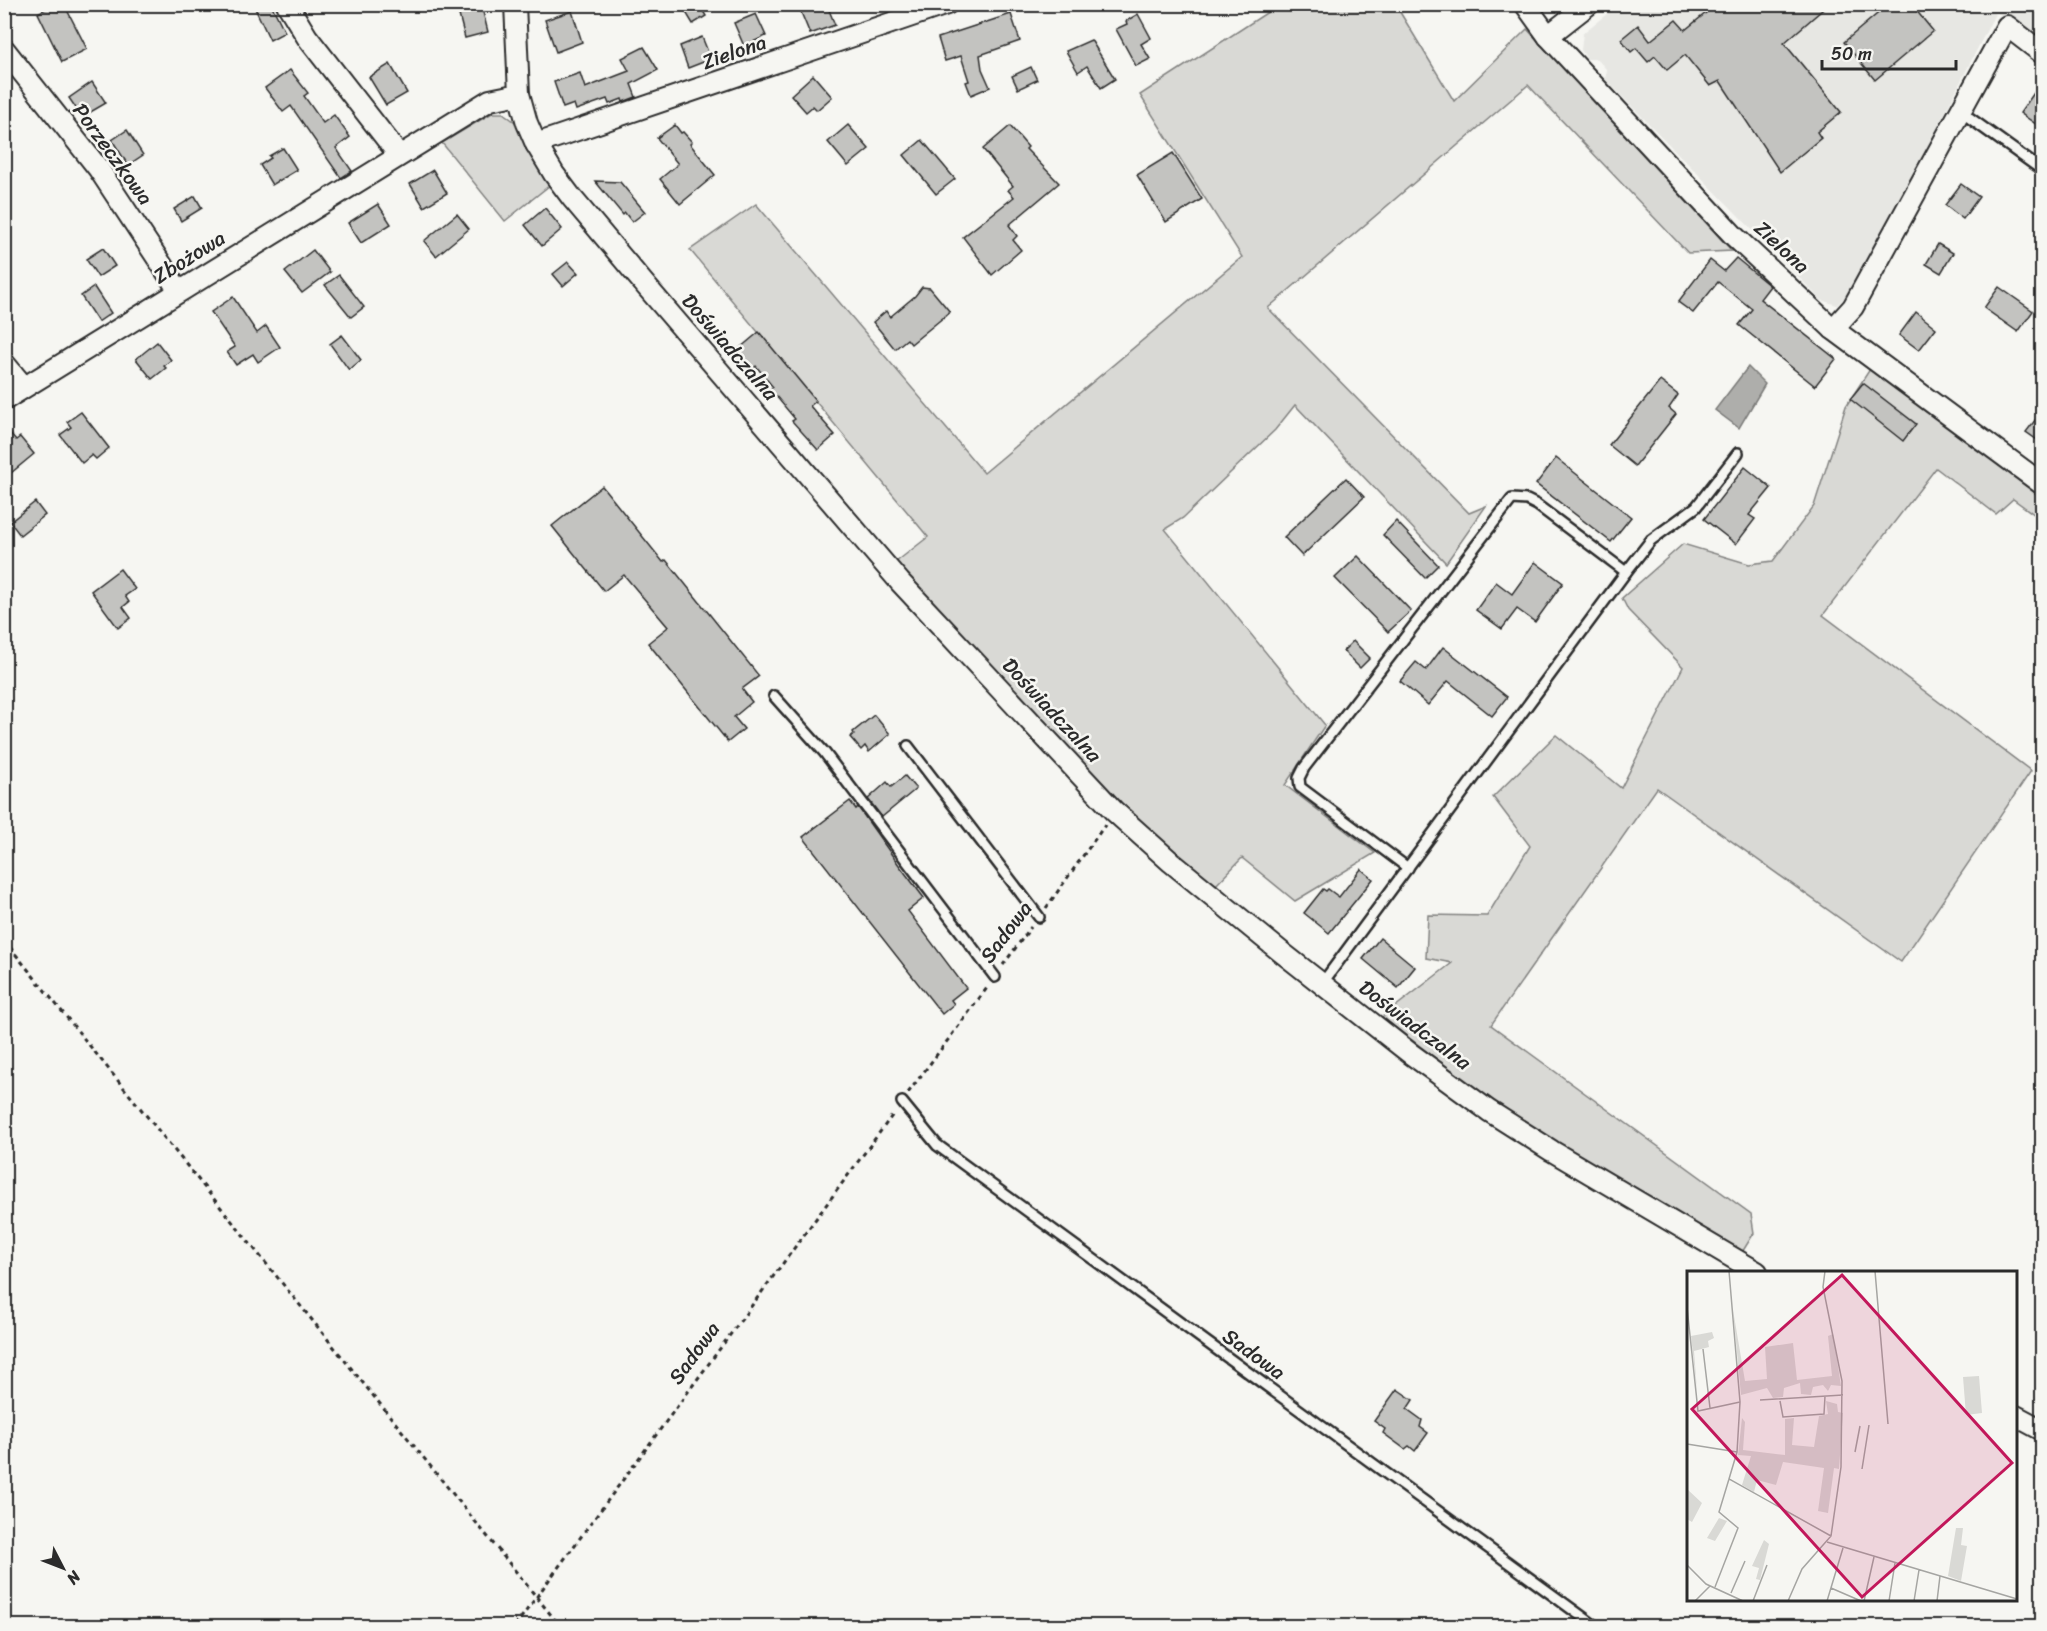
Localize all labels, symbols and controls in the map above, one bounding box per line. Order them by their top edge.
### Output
street label: Zielona [696,23,772,81]
scale bar [1822,33,1956,71]
text: 50 m [1831,38,1872,70]
street label: Porzeczkowa [62,94,164,214]
street label: Zielona [1745,211,1820,284]
street label: Zbożowa [145,219,234,294]
street label: Doświadczalna [672,284,789,410]
street label: Doświadczalna [993,648,1112,772]
street label: Sadowa [970,892,1043,972]
street label: Doświadczalna [1350,970,1480,1081]
inset map [1687,1271,2017,1601]
street label: Sadowa [658,1313,730,1393]
street label: Sadowa [1214,1318,1294,1390]
north arrow [33,1538,93,1598]
text: N [59,1563,89,1592]

